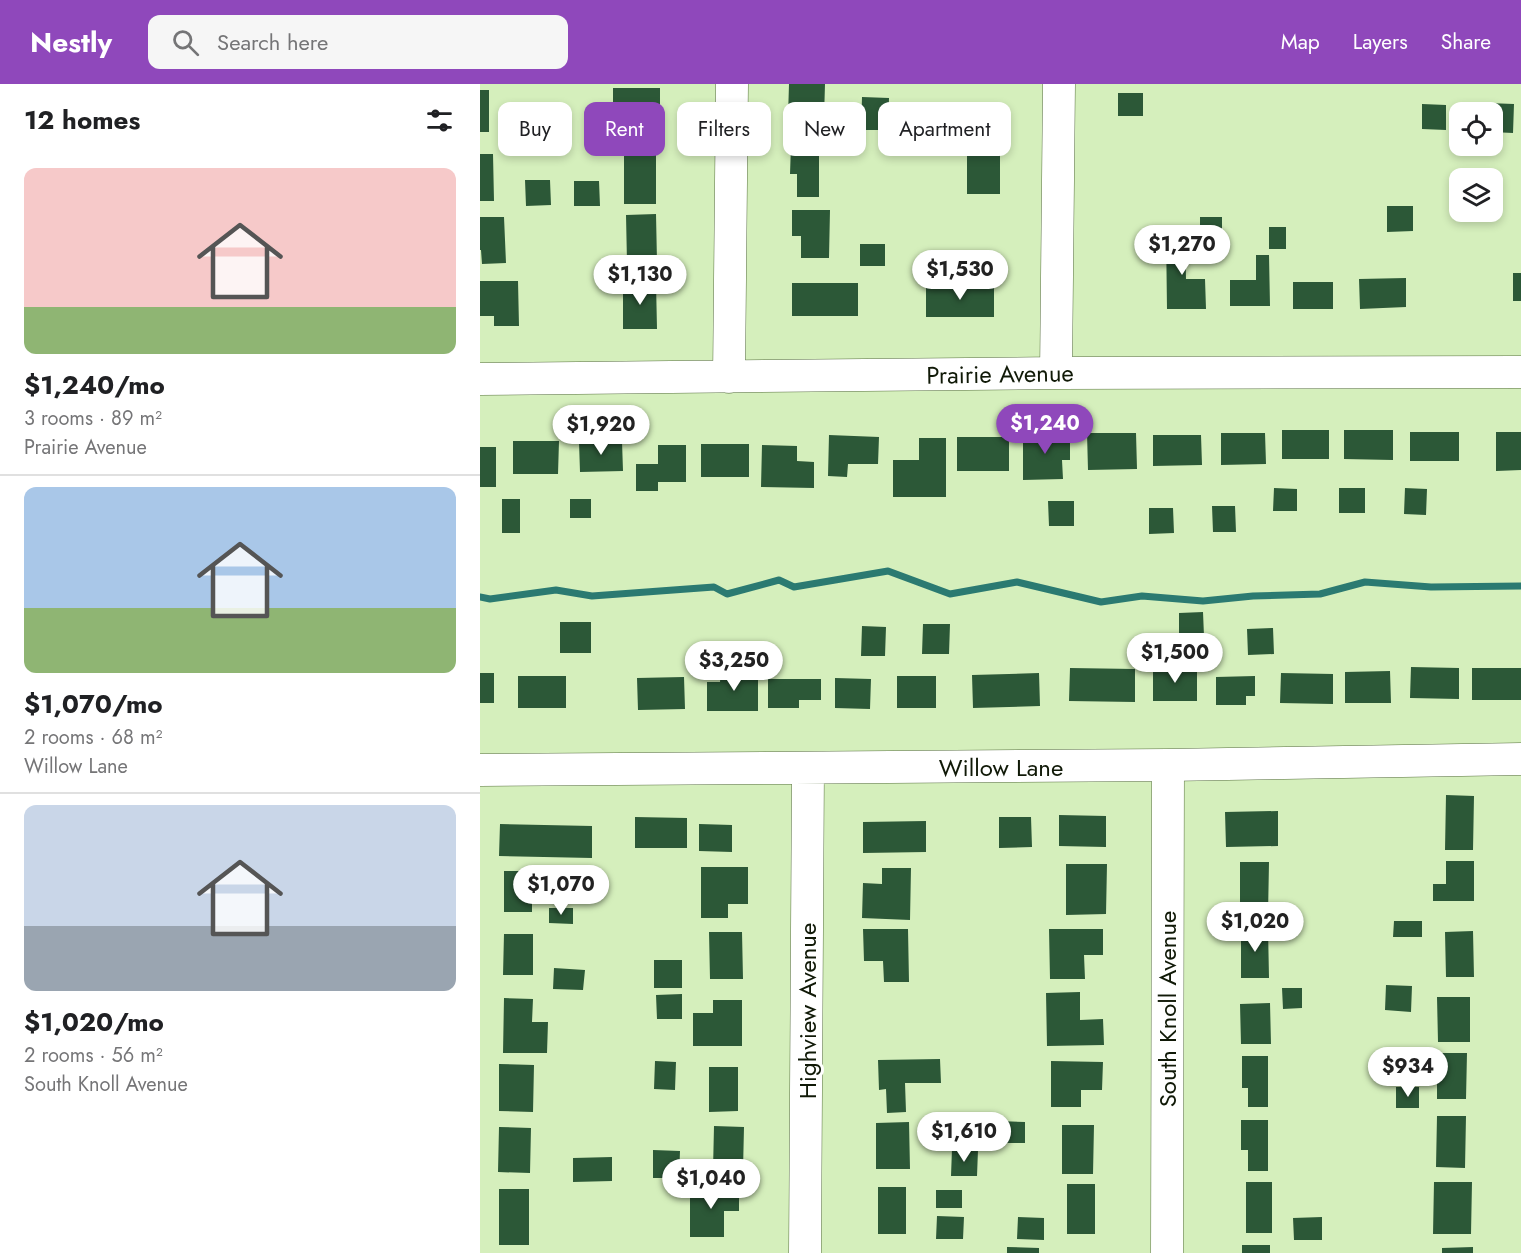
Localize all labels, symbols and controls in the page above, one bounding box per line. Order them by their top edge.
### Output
search box [148,15,568,69]
text: Nestly [30,22,112,63]
icon: search [169,26,202,59]
text: Search here [217,26,328,58]
text: Map [1281,27,1320,57]
text: Layers [1353,27,1408,57]
text: Share [1441,27,1491,57]
text: 12 homes [24,101,140,139]
chip: Buy [498,102,572,156]
chip: Rent [584,102,665,156]
chip: Filters [677,102,771,156]
chip: New [783,102,866,156]
chip: Apartment [878,102,1011,156]
map controls [1449,102,1503,222]
button: locate [1449,102,1503,156]
icon: filters [423,104,456,137]
button: layers [1449,168,1503,222]
icon: home [186,207,294,315]
pin: $1,270 [1133,225,1231,276]
text: $1,270 [1148,230,1216,259]
pin: $1,530 [911,250,1009,301]
pin: $1,130 [591,255,689,306]
text: $1,530 [926,255,994,284]
text: $1,130 [608,260,672,289]
street label: Prairie Avenue [926,355,1074,393]
text: $1,240/mo [24,366,165,404]
text: 3 rooms · 89 m² [24,404,162,433]
pin: $1,240 [996,404,1094,455]
pin: $1,920 [552,405,650,456]
text: $1,240 [1010,409,1080,438]
text: $1,920 [567,410,635,439]
text: Prairie Avenue [24,433,147,462]
icon: home [186,526,294,634]
pin: $1,500 [1126,633,1224,684]
text: $1,500 [1141,638,1209,667]
pin: $3,250 [685,641,783,692]
text: $3,250 [699,646,769,675]
text: $1,070/mo [24,685,163,723]
text: 2 rooms · 68 m² [24,723,162,752]
street label: Willow Lane [939,750,1063,785]
text: Willow Lane [24,752,128,781]
icon: home [186,844,294,952]
pin: $1,070 [512,865,610,916]
text: $1,070 [527,870,595,899]
pin: $1,020 [1206,902,1304,953]
text: $1,020 [1221,907,1289,936]
street label: South Knoll Avenue [1150,911,1185,1107]
street label: Highview Avenue [790,923,825,1099]
text: $1,020/mo [24,1003,164,1041]
text: 2 rooms · 56 m² [24,1041,163,1070]
pin: $934 [1372,1047,1444,1098]
text: $934 [1382,1052,1434,1081]
text: South Knoll Avenue [24,1070,188,1099]
pin: $1,610 [915,1112,1013,1163]
text: $1,610 [931,1117,997,1146]
pin: $1,040 [662,1159,760,1210]
text: $1,040 [676,1164,746,1193]

